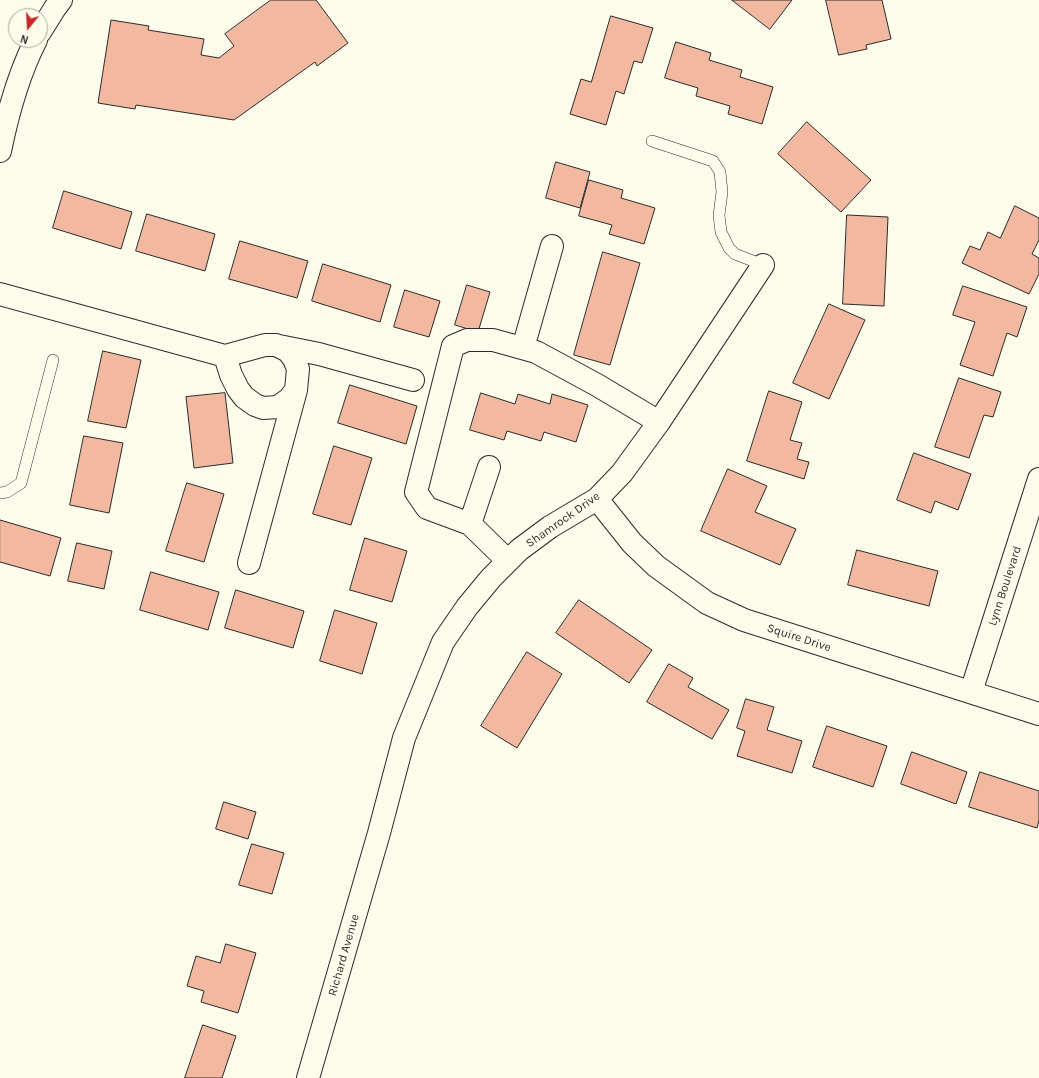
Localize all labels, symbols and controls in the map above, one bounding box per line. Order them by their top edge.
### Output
north arrow [8,8,48,48]
text: N [19,32,30,46]
street label: Shamrock Drive [523,489,603,551]
street label: Lynn Boulevard [985,544,1025,628]
street label: Squire Drive [765,621,833,655]
street label: Richard Avenue [325,912,363,998]

